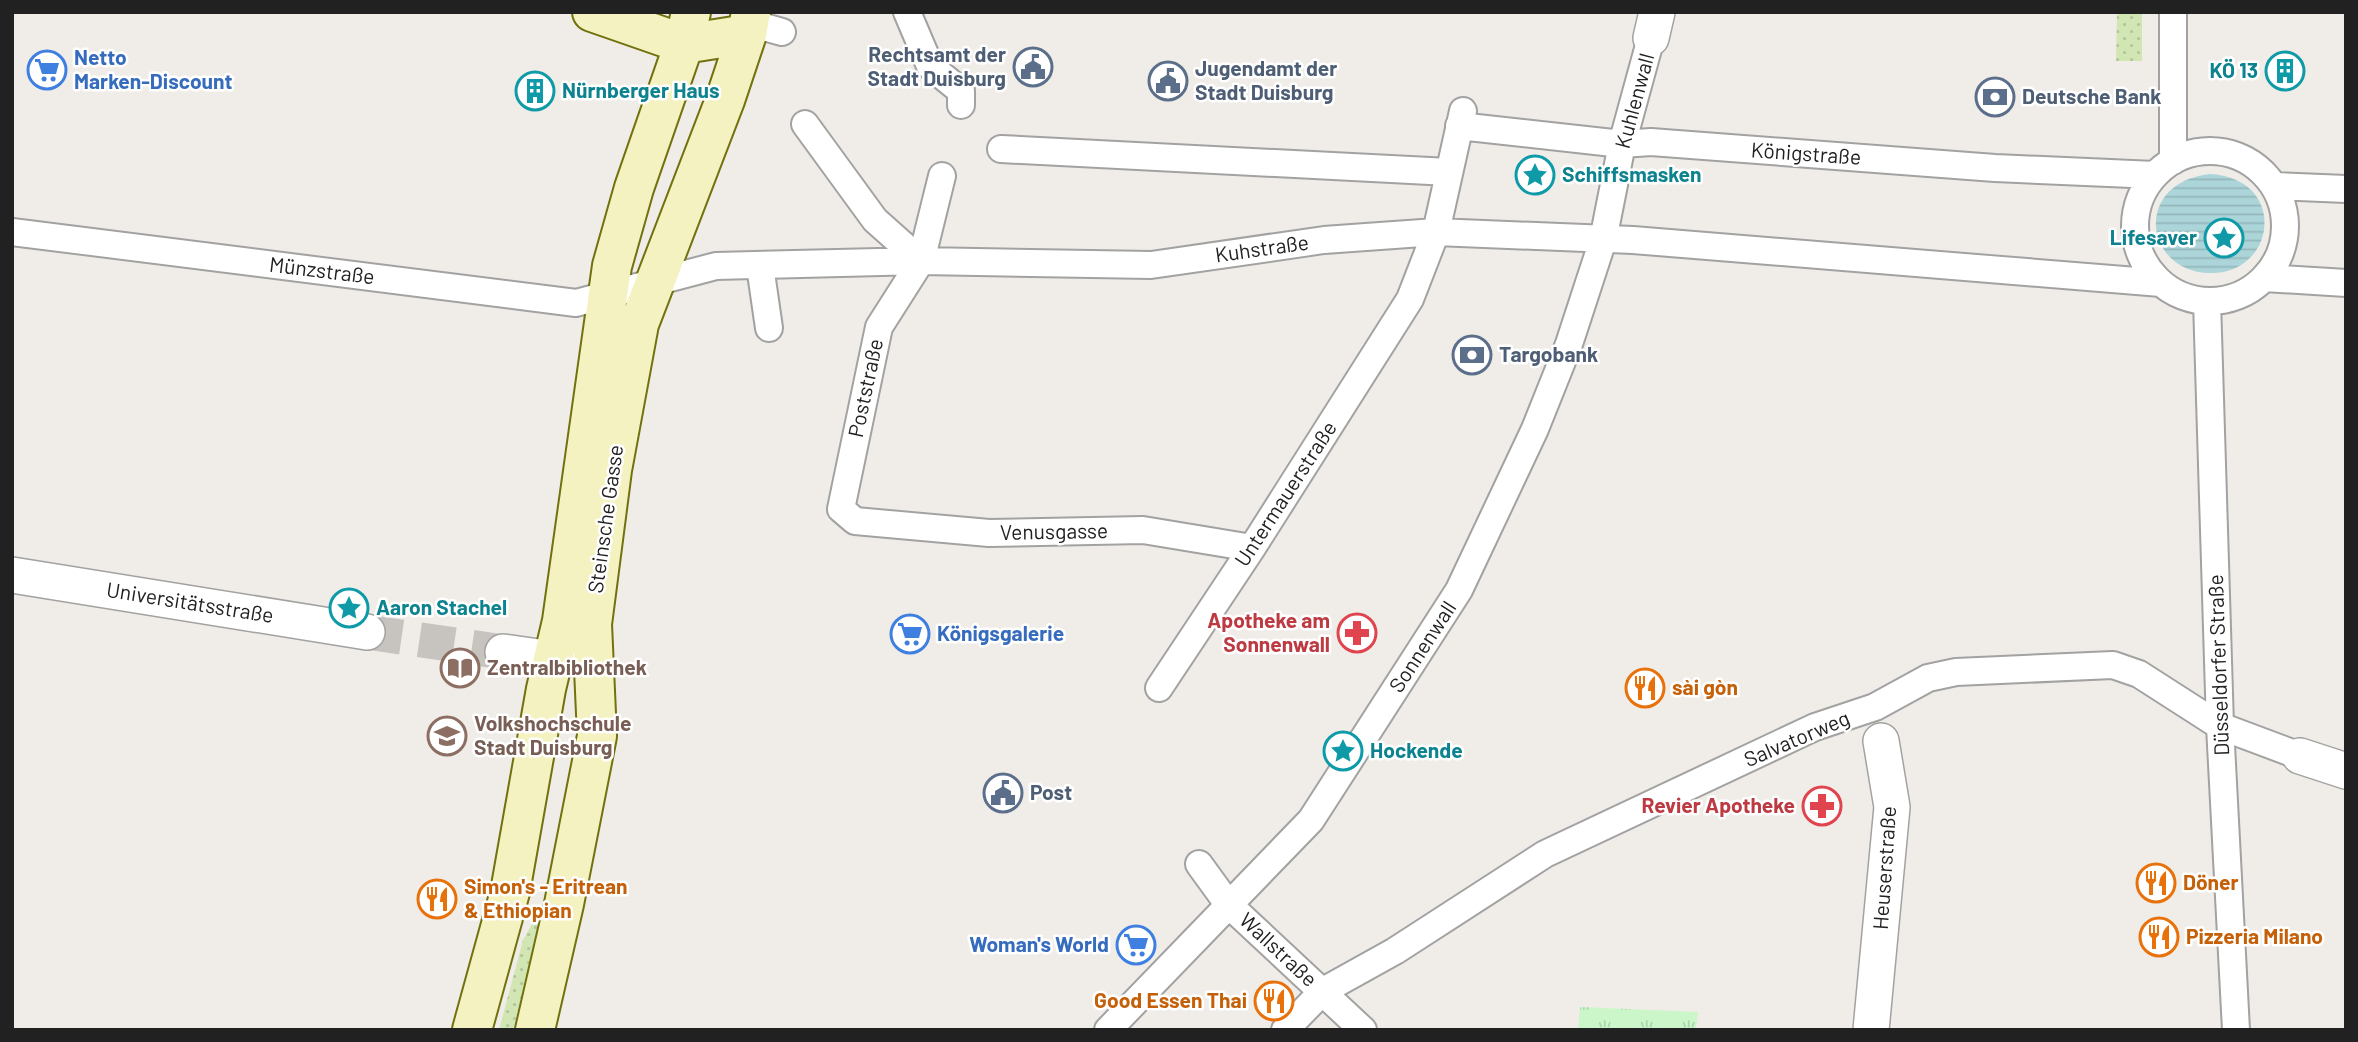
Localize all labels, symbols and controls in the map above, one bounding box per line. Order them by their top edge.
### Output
place label: Rechtsamt der Stadt Duisburg [868,41,1006,90]
place label: Netto Marken-Discount [74,44,233,93]
public building icon: Rechtsamt der Stadt Duisburg [1012,46,1054,88]
supermarket icon: Netto Marken-Discount [26,49,68,91]
street label: Kuhlenwall [1609,50,1658,151]
building icon: KÖ 13 [2264,50,2306,92]
place label: Jugendamt der Stadt Duisburg [1195,55,1337,104]
place label: KÖ 13 [2209,57,2258,82]
public building icon: Jugendamt der Stadt Duisburg [1147,60,1189,102]
building icon: Nürnberger Haus [514,70,556,112]
bank icon: Deutsche Bank [1974,76,2016,118]
place label: Nürnberger Haus [562,77,719,102]
place label: Deutsche Bank [2022,83,2161,108]
street label: Königstraße [1750,136,1862,169]
place icon: Schiffsmasken [1514,154,1556,196]
place label: Schiffsmasken [1562,161,1701,186]
place icon: Lifesaver [2203,217,2245,259]
place label: Lifesaver [2110,224,2197,249]
street label: Kuhstraße [1213,229,1310,266]
street label: Münzstraße [268,251,376,288]
bank icon: Targobank [1451,334,1493,376]
street label: Poststraße [842,336,887,439]
place label: Targobank [1499,341,1598,366]
street label: Untermauerstraße [1228,416,1341,571]
street label: Steinsche Gasse [582,443,627,595]
street label: Venusgasse [1000,517,1108,544]
street label: Düsseldorfer Straße [2202,574,2233,756]
street label: Universitätsstraße [105,576,276,627]
place icon: Aaron Stachel [328,587,370,629]
place label: Aaron Stachel [376,594,507,619]
street label: Sonnenwall [1383,596,1460,697]
place label: Apotheke am Sonnenwall [1207,607,1330,656]
pharmacy icon: Apotheke am Sonnenwall [1336,612,1378,654]
supermarket icon: Königsgalerie [889,613,931,655]
place label: Königsgalerie [937,620,1064,645]
library icon: Zentralbibliothek [439,647,481,689]
place label: Zentralbibliothek [487,654,647,679]
restaurant icon: sài gòn [1624,667,1666,709]
place label: sài gòn [1672,674,1738,699]
street label: Salvatorweg [1740,704,1853,771]
place label: Volkshochschule Stadt Duisburg [474,710,631,759]
school or university icon: Volkshochschule Stadt Duisburg [426,715,468,757]
place icon: Hockende [1322,730,1364,772]
place label: Hockende [1370,737,1463,762]
public building icon: Post [982,772,1024,814]
place label: Post [1030,779,1072,804]
pharmacy icon: Revier Apotheke [1801,785,1843,827]
place label: Revier Apotheke [1641,792,1795,817]
street label: Heuserstraße [1867,805,1900,931]
restaurant icon: Döner [2135,862,2177,904]
place label: Döner [2183,869,2238,894]
place label: Simon's - Eritrean & Ethiopian [464,873,628,922]
restaurant icon: Simon's - Eritrean & Ethiopian [416,878,458,920]
street label: Wallstraße [1235,907,1323,991]
restaurant icon: Pizzeria Milano [2138,916,2180,958]
place label: Pizzeria Milano [2186,923,2323,948]
supermarket icon: Woman's World [1115,924,1157,966]
place label: Woman's World [969,931,1109,956]
restaurant icon: Good Essen Thai [1253,980,1295,1022]
place label: Good Essen Thai [1094,987,1247,1012]

